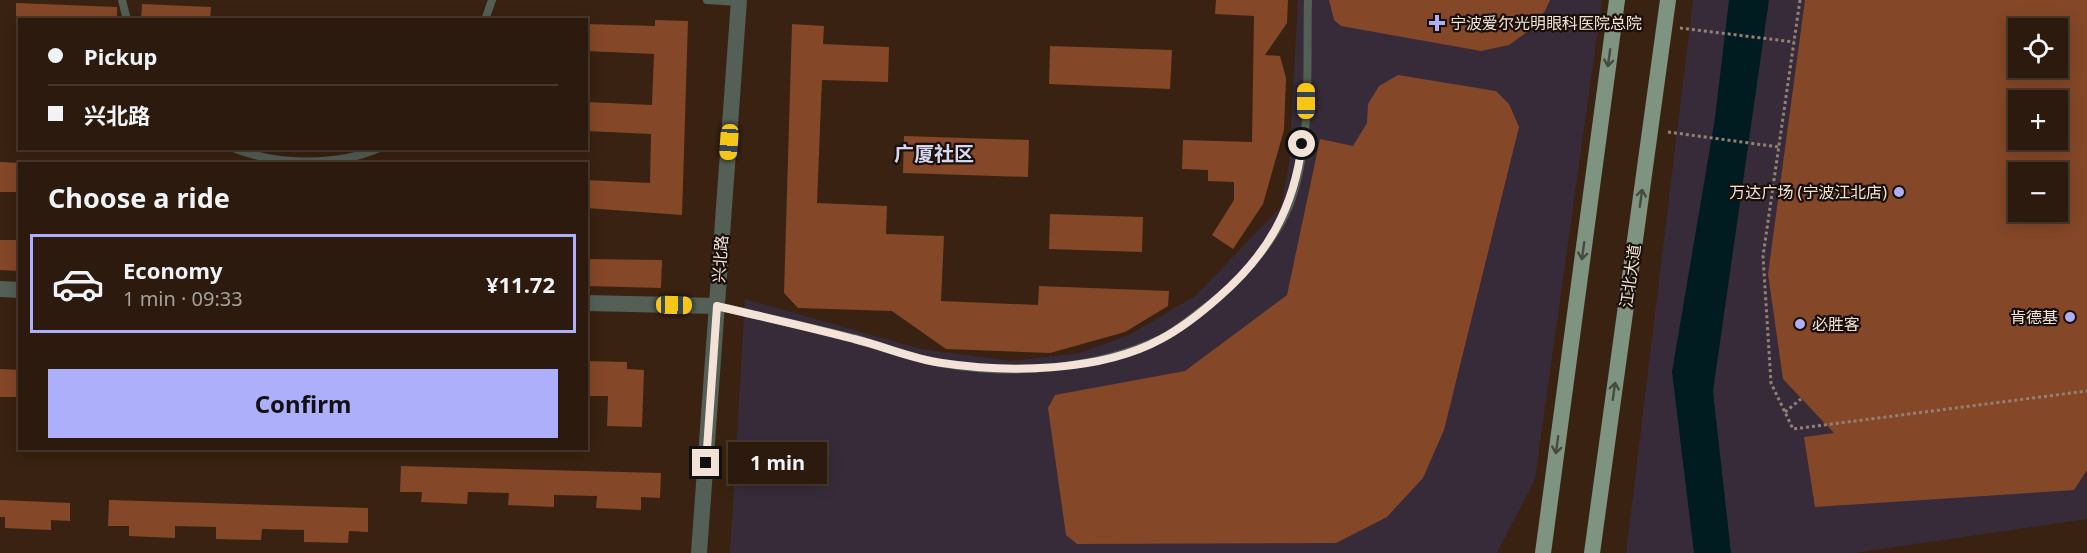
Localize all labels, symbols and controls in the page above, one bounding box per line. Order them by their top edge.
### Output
place label: 宁波爱尔光明眼科医院总院 [1450,12,1642,34]
marker: 宁波爱尔光明眼科医院总院 [1428,14,1446,32]
map controls [2008,18,2068,222]
button: locate [2008,18,2068,78]
text: Pickup [84,41,157,71]
one-way arrow [1604,48,1615,67]
car [1297,83,1315,119]
button: + [2008,90,2068,150]
text: 兴北路 [84,100,150,130]
car [719,123,739,161]
route start [1288,130,1315,157]
district label: 广厦社区 [894,140,974,167]
button: − [2008,162,2068,222]
text: Choose a ride [48,179,230,216]
place label: 万达广场 (宁波江北店) [1729,181,1887,203]
marker: 万达广场 (宁波江北店) [1892,185,1906,199]
one-way arrow [1635,188,1646,208]
street label: 兴北路 [707,234,733,284]
one-way arrow [1578,241,1589,261]
street label: 江北大道 [1615,243,1645,309]
text: Economy [123,255,222,285]
icon: car [51,257,105,311]
text: ¥11.72 [486,269,555,299]
text: 1 min · 09:33 [123,285,243,312]
car [656,296,692,314]
place label: 肯德基 [2010,306,2058,328]
marker: 肯德基 [2063,310,2077,324]
place label: 必胜客 [1812,313,1860,335]
marker: 必胜客 [1793,317,1807,331]
button: Confirm [48,369,558,438]
one-way arrow [1609,382,1620,401]
one-way arrow [1552,434,1563,454]
callout: 1 min [727,442,826,484]
route end [692,449,719,476]
text: 1 min [750,449,805,476]

